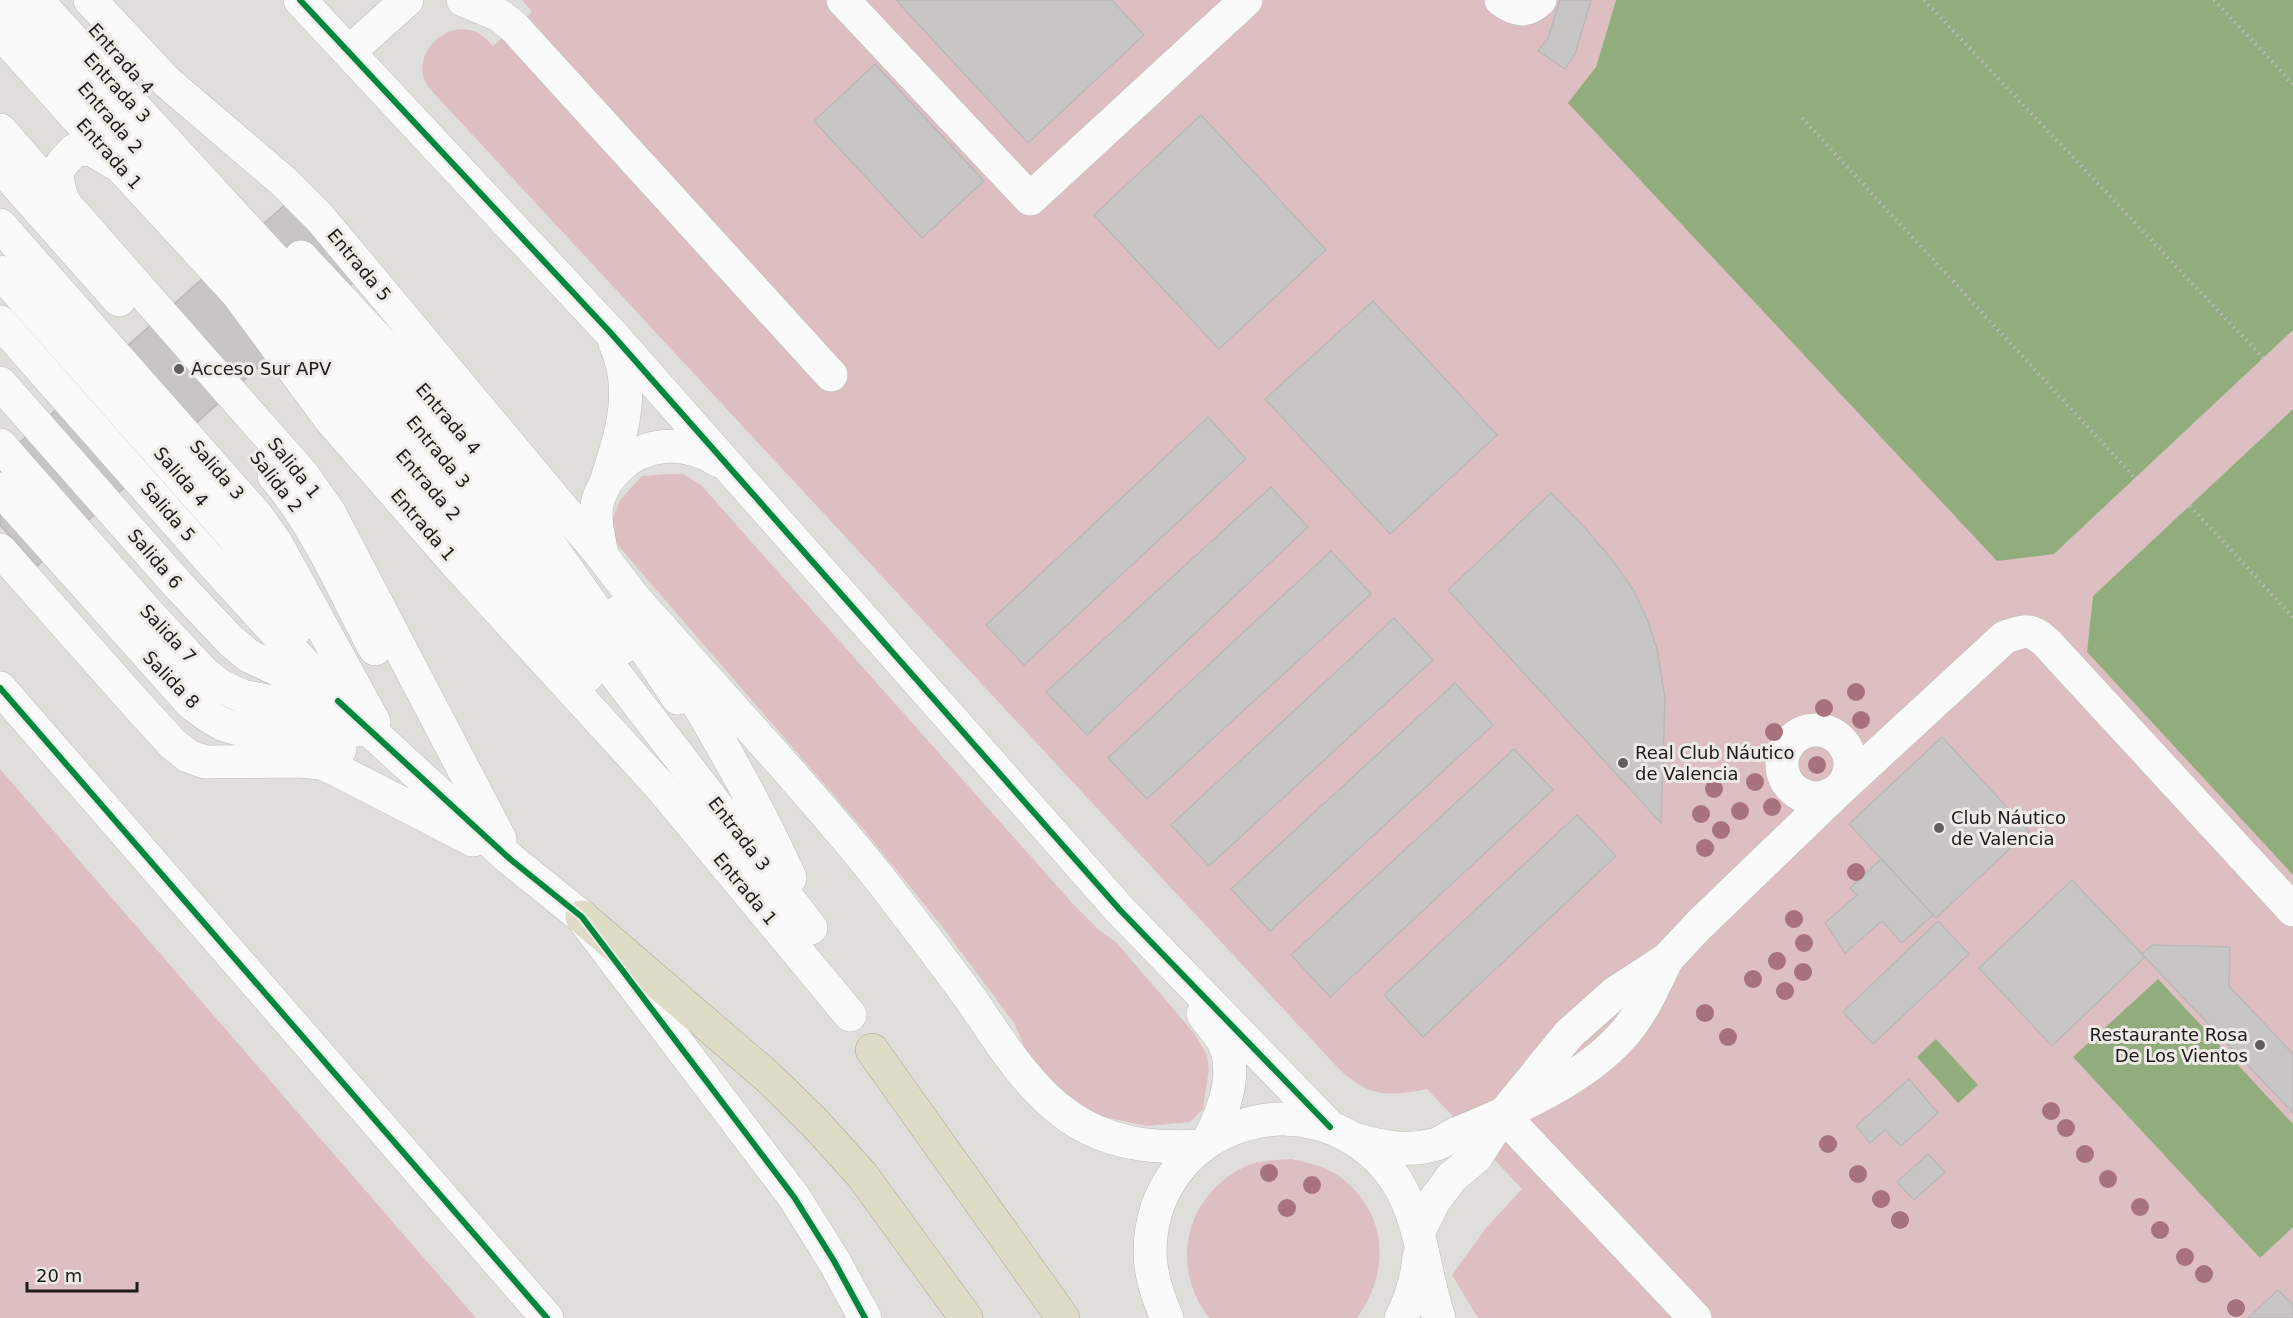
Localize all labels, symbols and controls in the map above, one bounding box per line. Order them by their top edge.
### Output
street label: Entrada 4 [84,19,159,98]
street label: Entrada 3 [80,48,155,127]
street label: Entrada 2 [74,78,147,158]
street label: Entrada 1 [72,114,147,193]
street label: Entrada 5 [323,224,396,305]
place label: Acceso Sur APV [191,358,332,379]
marker: Acceso Sur APV [172,362,186,376]
street label: Entrada 4 [412,379,485,459]
street label: Entrada 3 [402,411,475,492]
street label: Salida 1 [264,433,325,502]
street label: Salida 3 [186,436,249,504]
street label: Salida 4 [150,443,213,511]
street label: Entrada 2 [392,445,465,525]
street label: Salida 2 [246,447,307,517]
street label: Salida 5 [137,478,200,546]
street label: Entrada 1 [387,485,460,565]
street label: Salida 6 [124,525,187,593]
street label: Salida 7 [136,600,201,667]
street label: Salida 8 [139,646,204,713]
place label: Real Club Náutico de Valencia [1635,742,1795,784]
marker: Real Club Náutico de Valencia [1616,756,1630,770]
street label: Entrada 3 [704,793,775,875]
place label: Club Náutico de Valencia [1951,807,2066,849]
marker: Club Náutico de Valencia [1932,821,1946,835]
street label: Entrada 1 [709,848,782,929]
place label: Restaurante Rosa De Los Vientos [2090,1024,2248,1066]
marker: Restaurante Rosa De Los Vientos [2253,1038,2267,1052]
scale bar [27,1255,136,1293]
text: 20 m [36,1265,82,1286]

